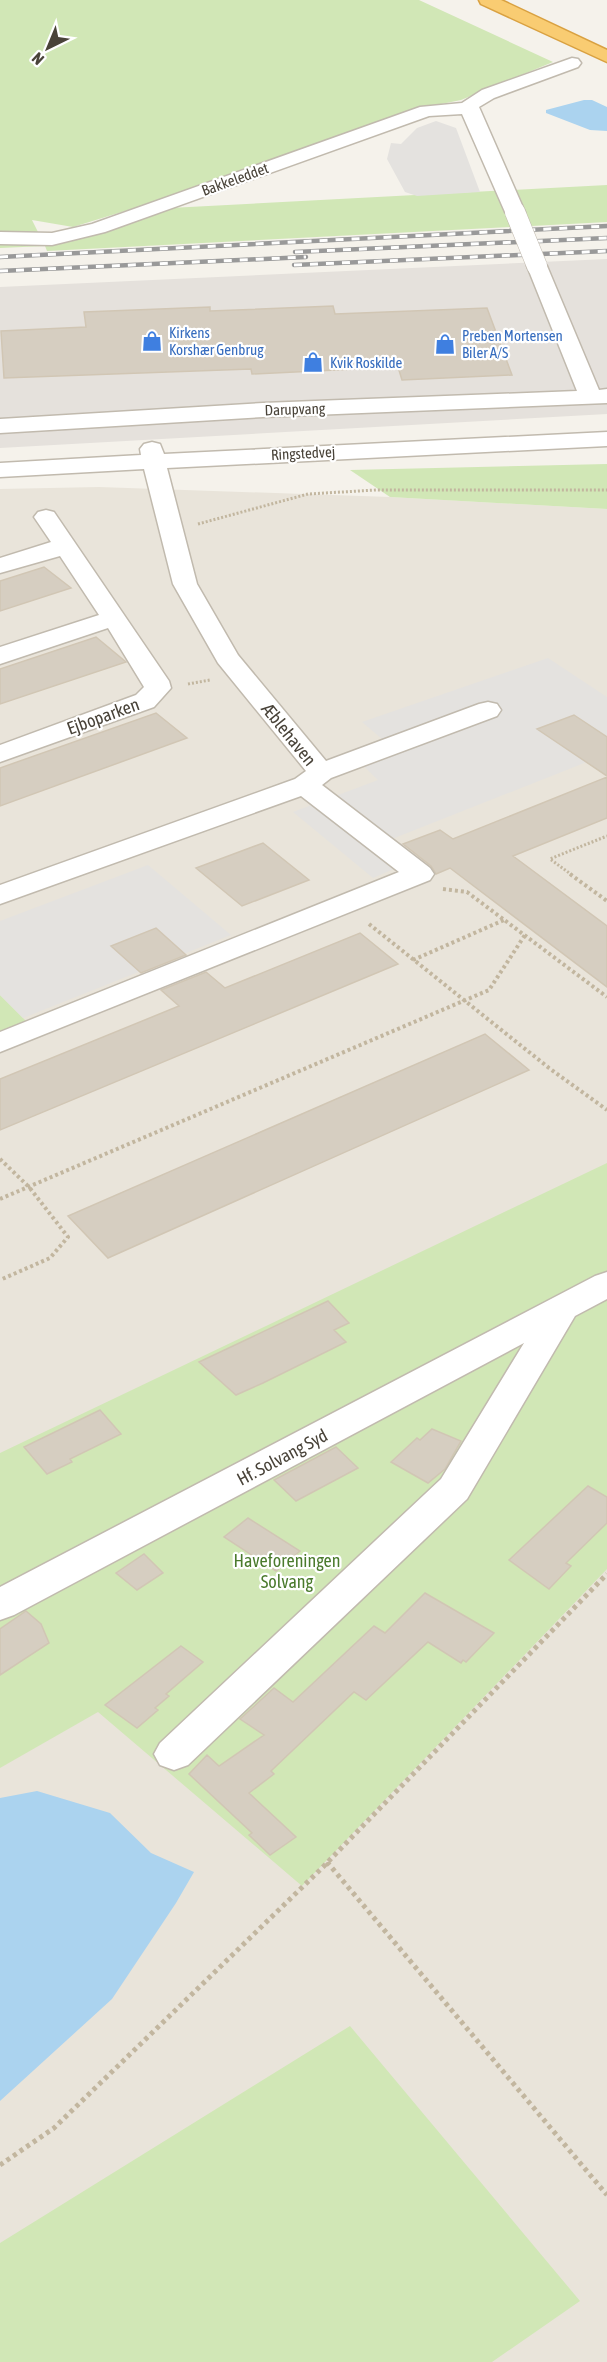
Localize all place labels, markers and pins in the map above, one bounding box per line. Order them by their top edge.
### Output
place label: Kirkens Korshær Genbrug [169,324,264,358]
place label: Preben Mortensen Biler A/S [462,327,563,361]
shop icon: Kirkens Korshær Genbrug [140,329,164,353]
shop icon: Preben Mortensen Biler A/S [433,332,457,356]
shop icon: Kvik Roskilde [301,350,325,374]
place label: Kvik Roskilde [330,354,403,371]

